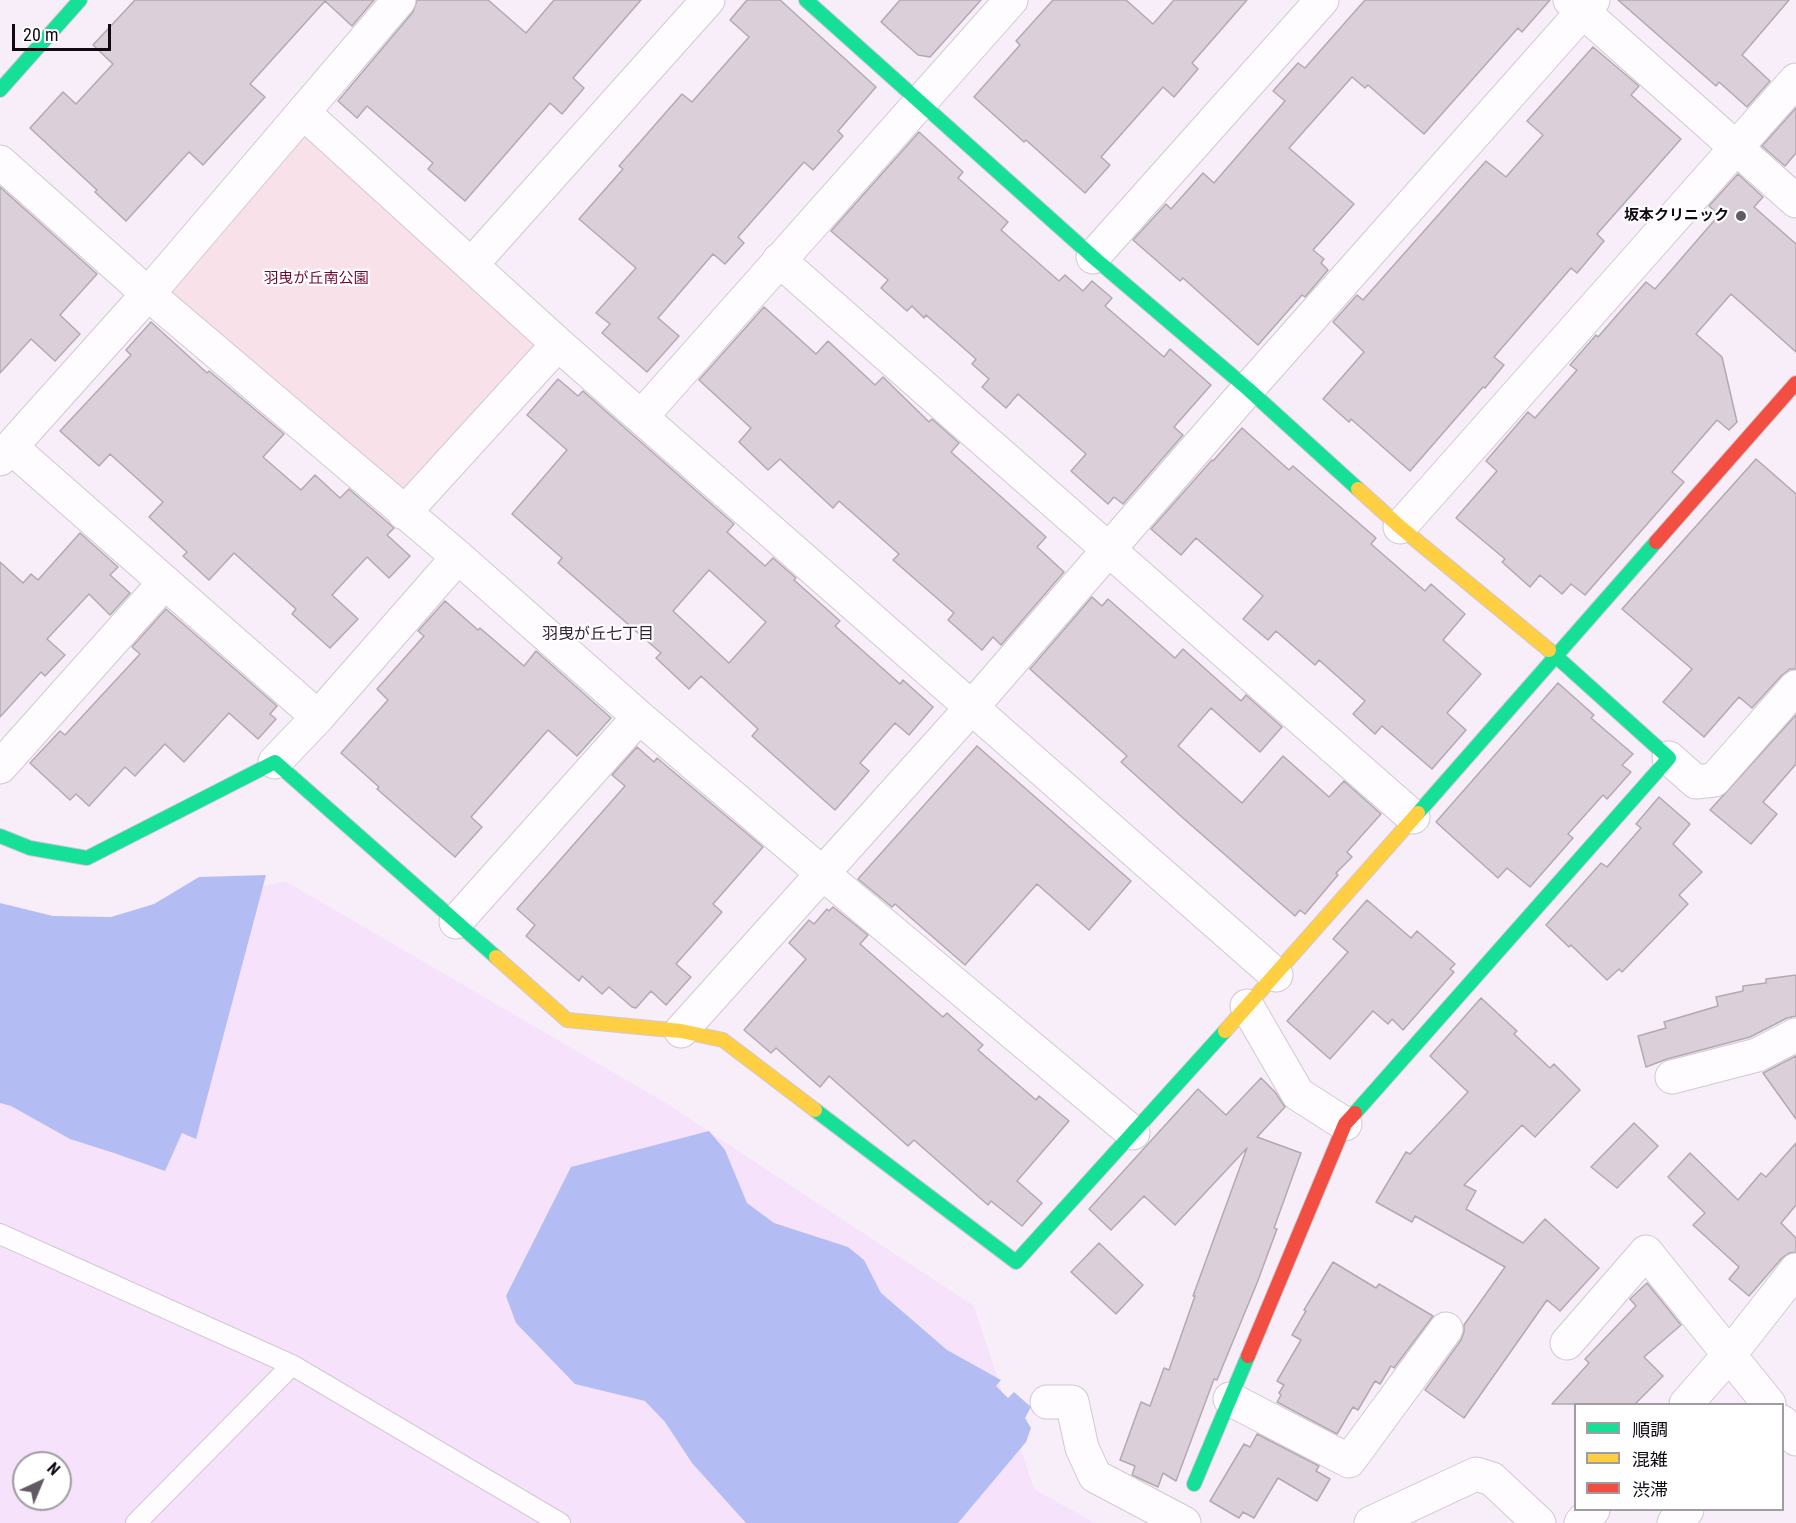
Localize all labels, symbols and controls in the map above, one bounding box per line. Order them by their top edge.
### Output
scale bar [15,12,114,50]
text: 20 m [23,24,58,45]
place label: 坂本クリニック [1624,207,1729,225]
marker: 坂本クリニック [1734,209,1748,223]
park label: 羽曳が丘南公園 [264,270,368,288]
district label: 羽曳が丘七丁目 [542,625,654,645]
legend [1574,1403,1784,1511]
text: 順調 [1632,1419,1668,1440]
text: 混雑 [1632,1449,1668,1470]
north arrow [12,1451,72,1511]
text: N [43,1459,64,1479]
text: 渋滞 [1632,1479,1668,1500]

